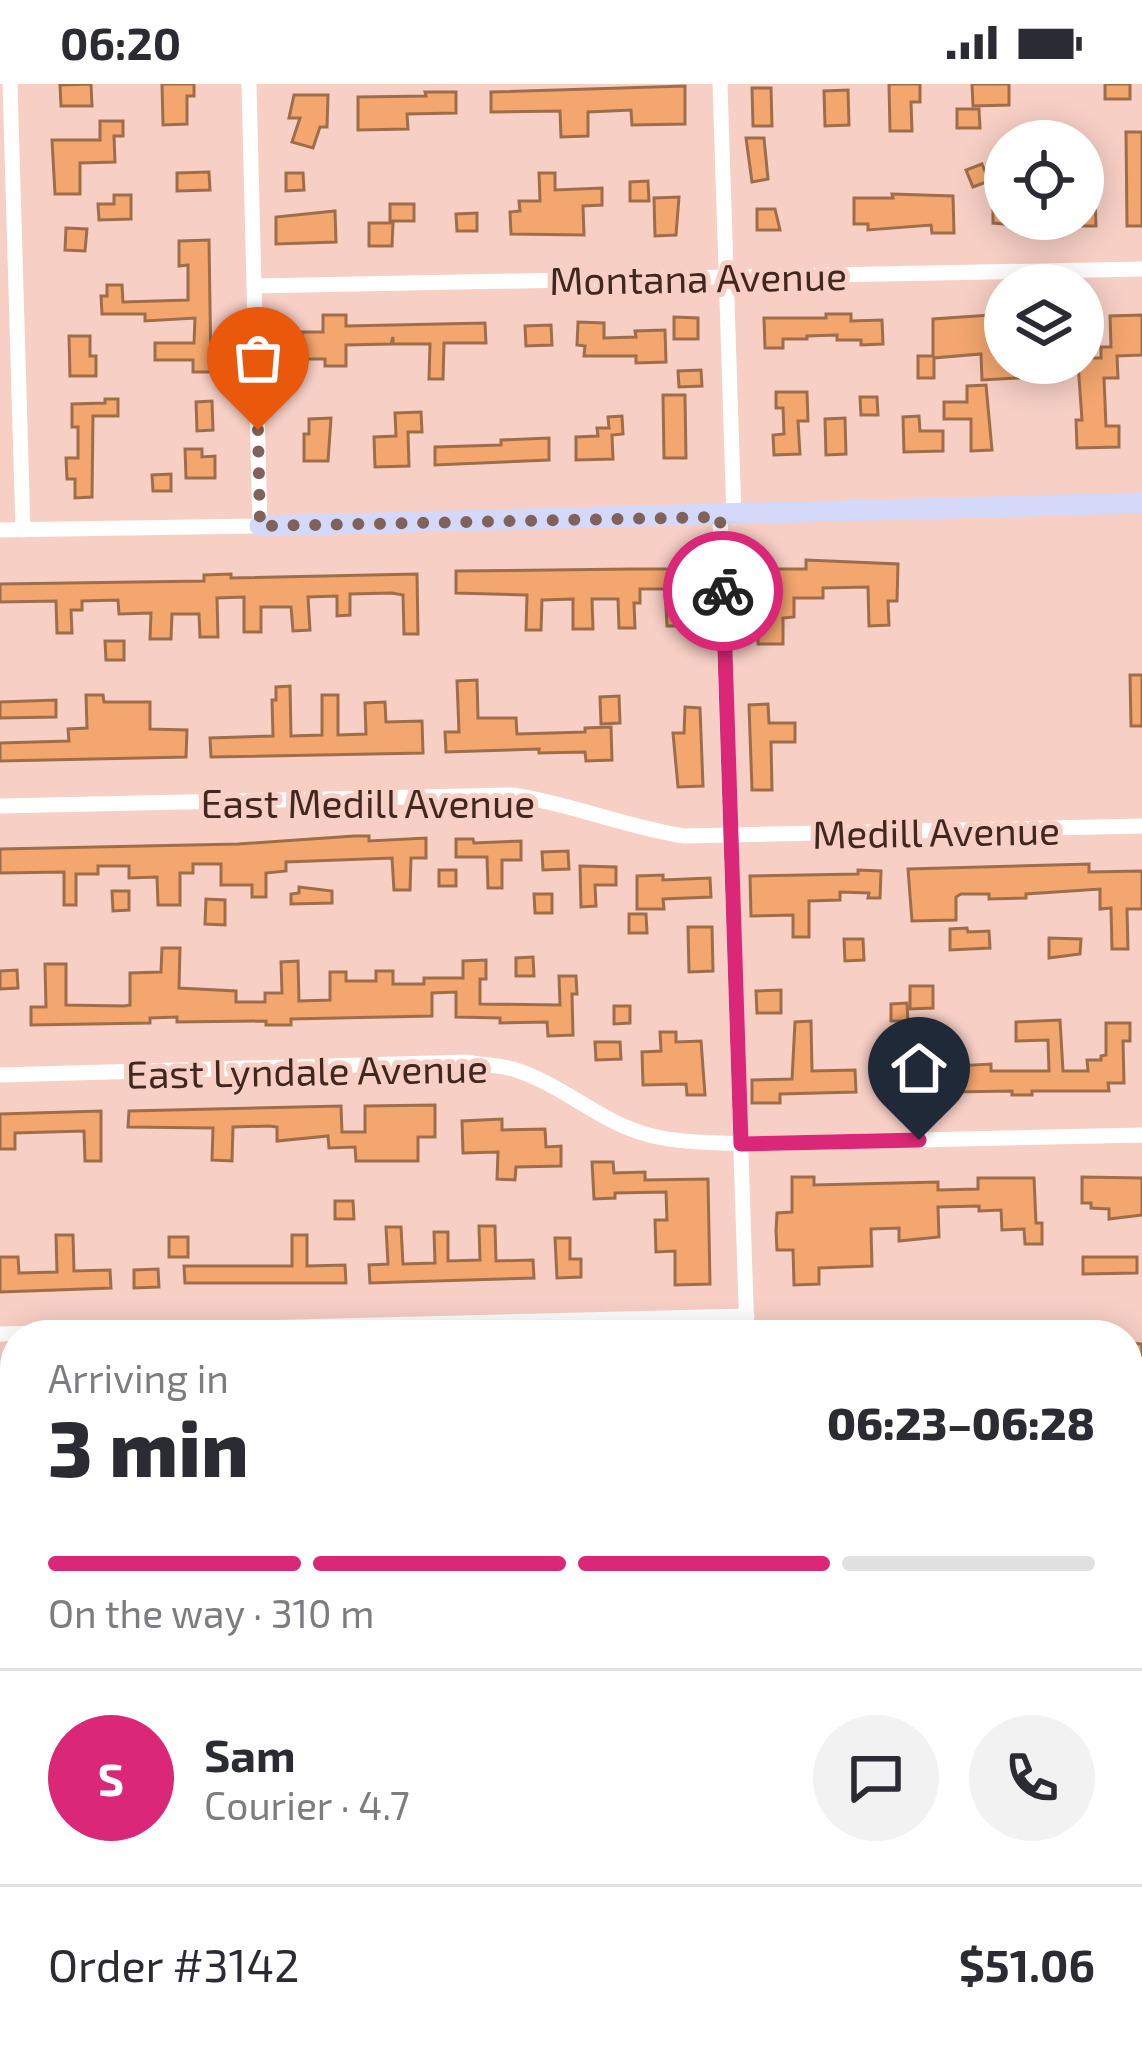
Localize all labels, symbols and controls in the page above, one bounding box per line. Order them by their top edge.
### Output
text: 06:20 [60,15,181,69]
map controls [984,120,1104,384]
button: locate [984,120,1104,240]
street label: Montana Avenue [549,251,847,303]
button: layers [984,264,1104,384]
pin [207,307,309,430]
icon: bag [225,325,291,391]
courier [663,531,783,651]
icon: bike [690,558,756,624]
street label: East Medill Avenue [201,779,535,826]
street label: Medill Avenue [812,805,1060,857]
pin [868,1017,970,1140]
icon: home [886,1035,952,1101]
street label: East Lyndale Avenue [126,1043,488,1097]
text: Arriving in [48,1354,229,1401]
text: 06:23–06:28 [827,1395,1095,1449]
text: 3 min [48,1399,249,1493]
text: On the way · 310 m [48,1589,374,1636]
button: chat [813,1715,939,1841]
button: phone [969,1715,1095,1841]
text: Sam [204,1727,296,1781]
text: S [98,1751,124,1805]
text: Courier · 4.7 [204,1781,410,1828]
text: Order #3142 [48,1937,299,1991]
text: $51.06 [959,1937,1095,1991]

